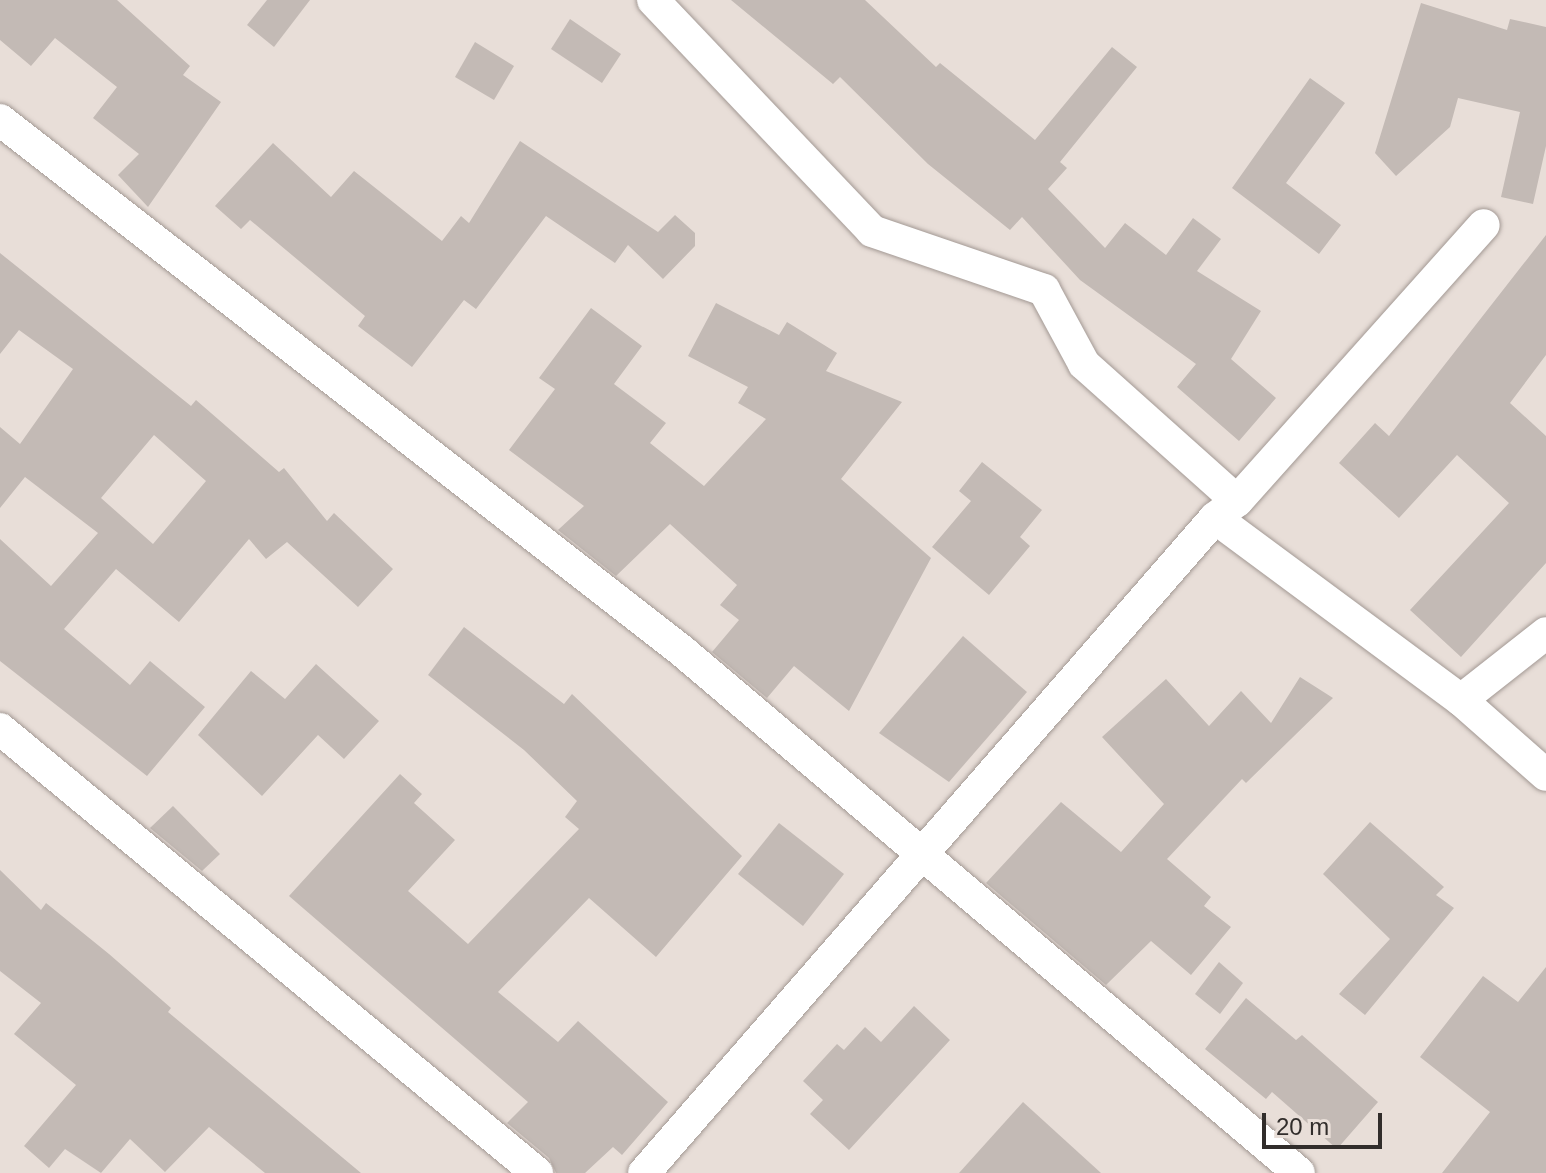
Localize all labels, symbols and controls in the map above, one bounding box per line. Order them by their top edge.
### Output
scale bar [1266,1097,1386,1147]
text: 20 m [1276,1113,1329,1140]

